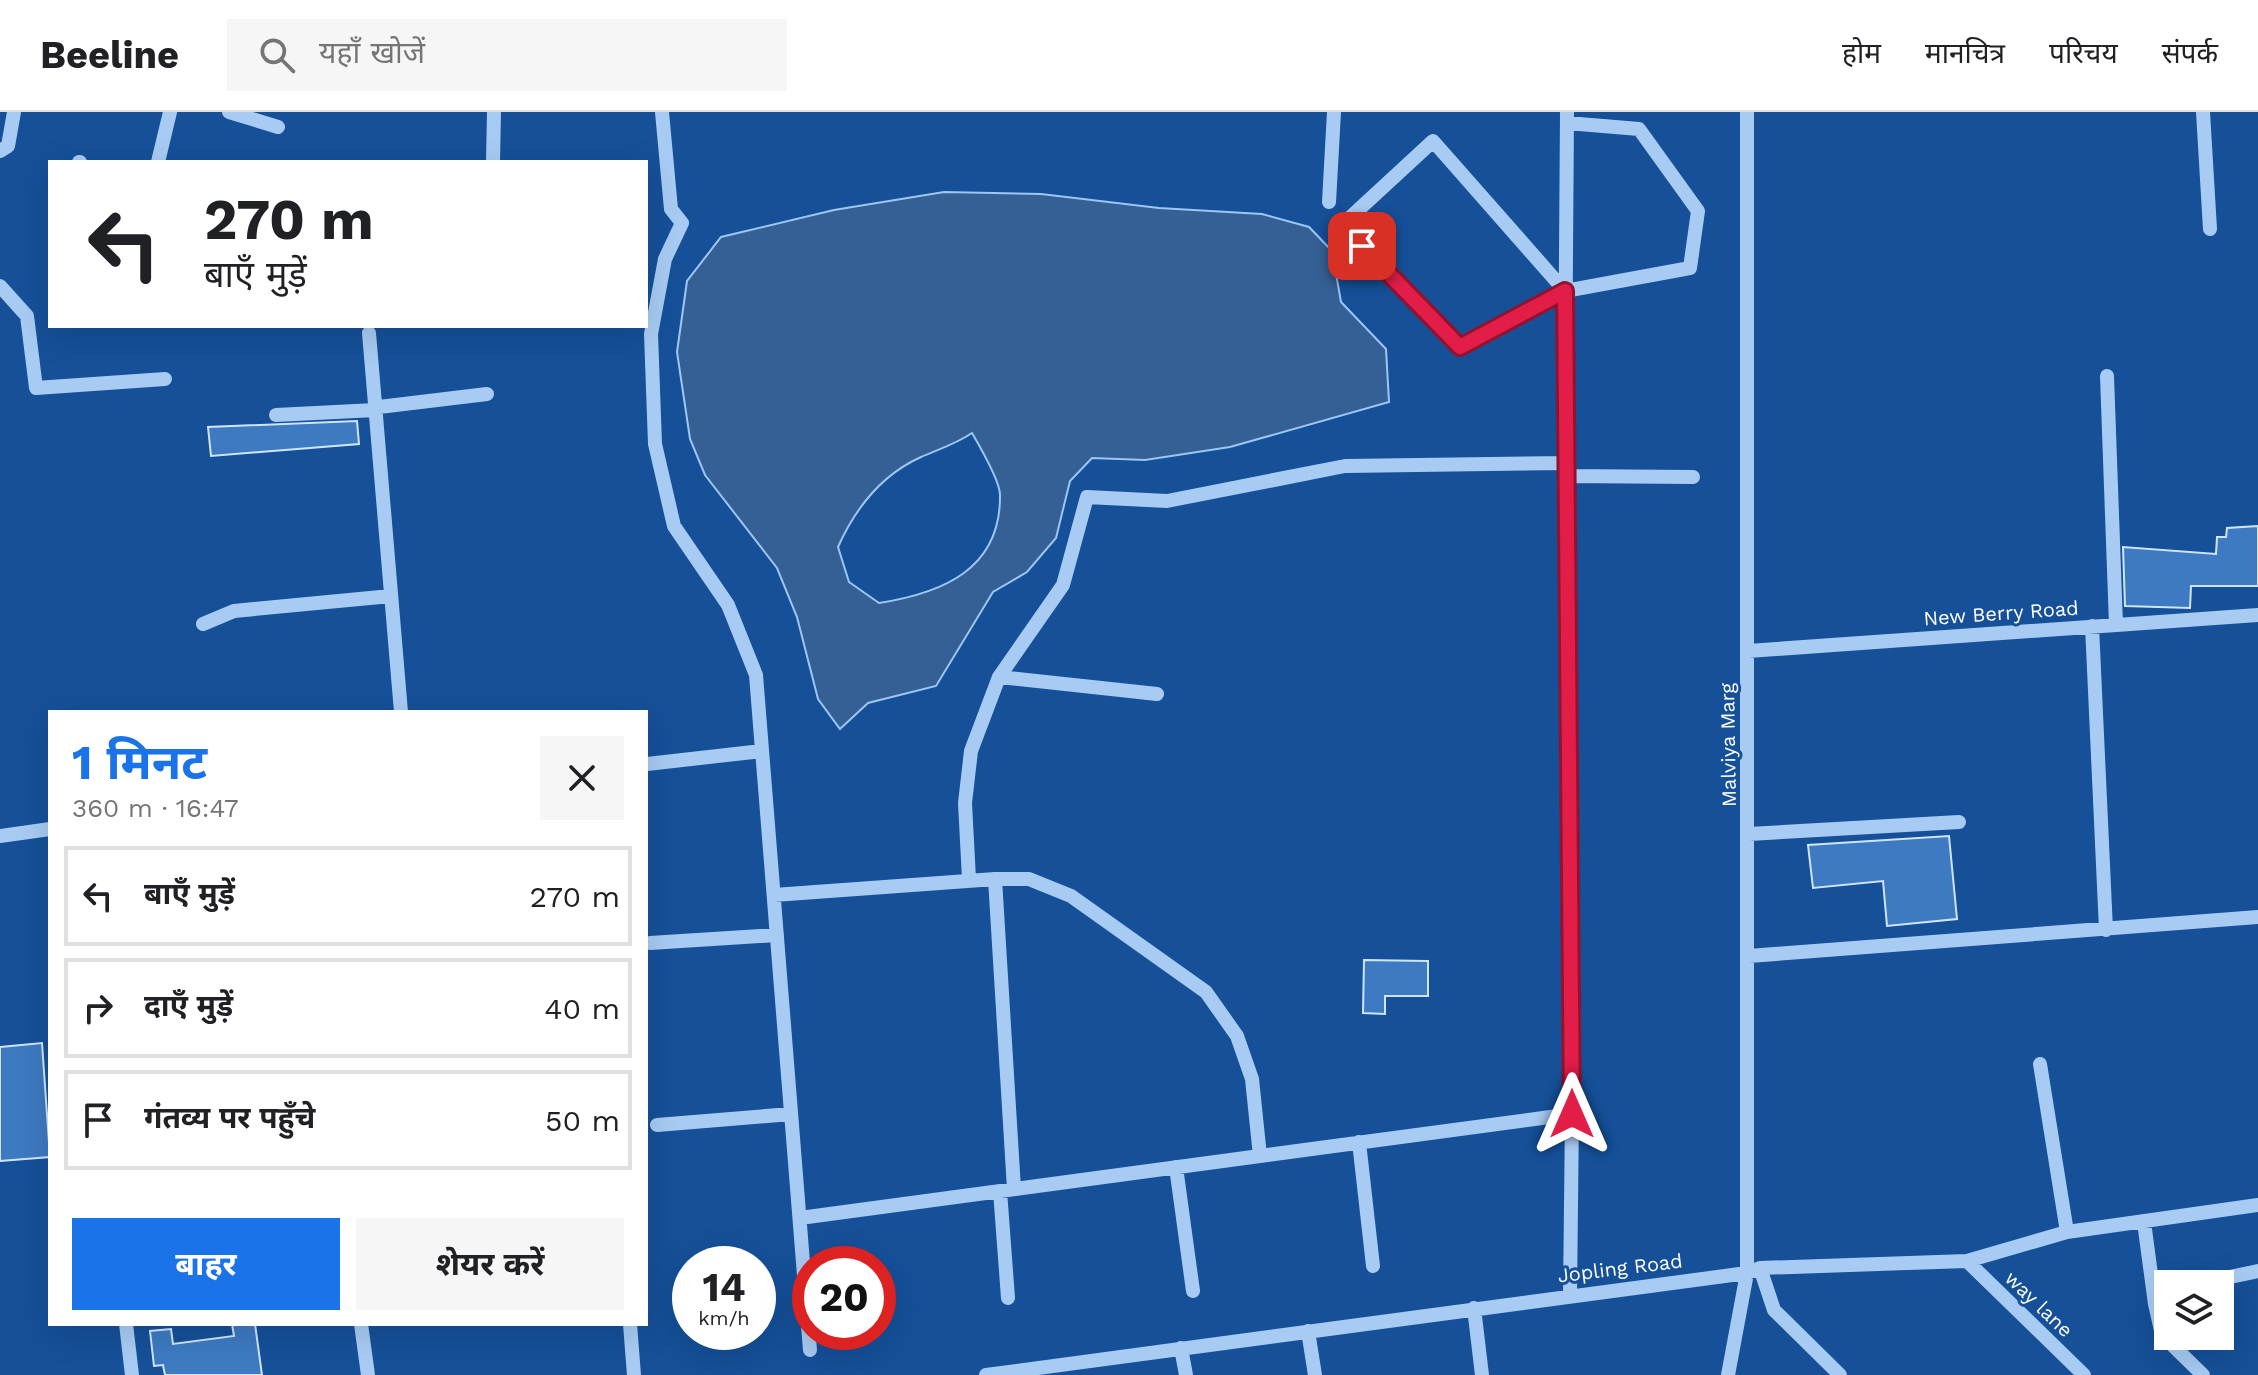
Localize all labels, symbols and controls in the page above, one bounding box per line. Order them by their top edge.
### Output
search box [227,19,787,91]
text: Beeline [40,33,179,77]
icon: search [255,33,299,77]
text: यहाँ खोजें [319,35,425,70]
text: होम [1842,37,1881,70]
text: मानचित्र [1925,37,2005,70]
text: परिचय [2049,37,2118,70]
text: संपर्क [2162,37,2218,70]
text: 270 m [204,187,374,253]
icon: left [72,192,176,296]
pin [1328,212,1396,280]
icon: arrive [1340,224,1384,268]
text: बाएँ मुड़ें [204,254,307,296]
street label: New Berry Road [1923,596,2079,630]
street label: Malviya Marg [1715,682,1741,807]
text: 1 मिनट [72,734,207,791]
button: close [540,736,624,820]
text: 360 m · 16:47 [72,793,239,823]
icon: left [76,874,120,918]
text: बाएँ मुड़ें [144,876,235,911]
text: 270 m [529,879,620,914]
icon: right [76,986,120,1030]
text: दाएँ मुड़ें [144,988,233,1023]
text: 40 m [544,991,620,1026]
position arrow [1530,1072,1614,1156]
icon: arrive [76,1098,120,1142]
text: गंतव्य पर पहुँचे [144,1100,315,1135]
text: 50 m [545,1103,620,1138]
button: बाहर [72,1218,340,1310]
button: शेयर करें [356,1218,624,1310]
speed limit sign: 20 [792,1246,896,1350]
street label: Jopling Road [1556,1248,1684,1288]
text: 14 [702,1264,746,1311]
street label: way lane [2000,1266,2078,1342]
map controls [2154,1270,2234,1350]
button: layers [2154,1270,2234,1350]
text: km/h [698,1306,750,1330]

